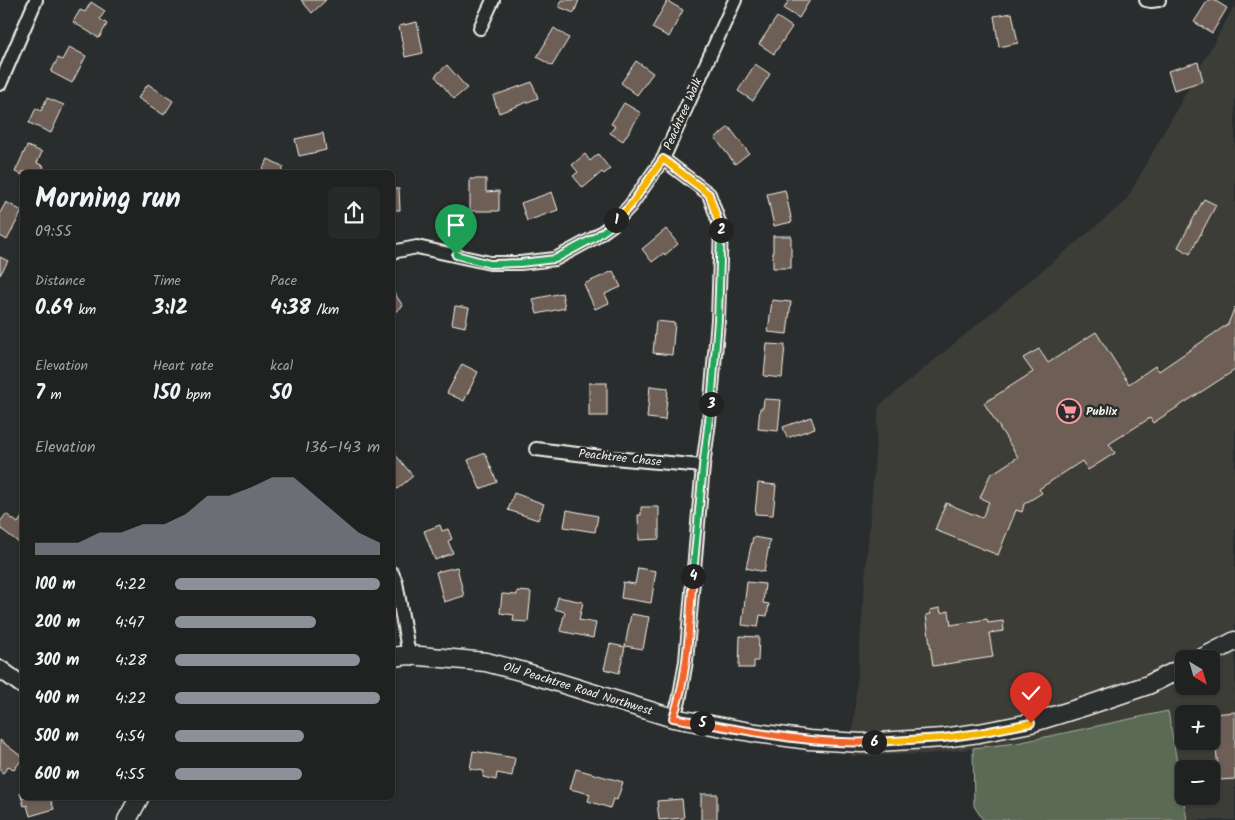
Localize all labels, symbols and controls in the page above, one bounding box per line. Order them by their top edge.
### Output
street label: Peachtree Walk [659,75,708,153]
text: Morning run [35,177,181,222]
button: share [328,187,380,239]
pin [435,204,477,255]
pin: 1 [604,208,628,232]
text: 1 [614,209,619,231]
icon: arrive [442,211,470,239]
pin: 2 [708,218,734,242]
text: 09:55 [35,219,72,244]
text: 2 [717,219,726,241]
text: Distance [35,270,85,292]
text: Time [153,270,181,292]
text: Pace [270,270,297,292]
text: 0.69 [35,292,73,325]
text: 3:12 [153,292,188,325]
text: 4:38 [270,292,311,325]
text: km [73,299,96,321]
text: /km [311,299,339,321]
text: Elevation [35,355,88,377]
text: Heart rate [153,355,214,377]
text: kcal [270,355,293,377]
text: 7 [35,377,45,410]
text: 150 [153,377,180,410]
text: 50 [270,377,292,410]
text: m [45,384,62,406]
text: bpm [180,384,211,406]
pin: 3 [698,392,724,416]
text: 3 [708,393,715,415]
supermarket icon: Publix [1056,398,1082,424]
place label: Publix [1086,402,1118,421]
text: Elevation [35,435,96,460]
text: 136–143 m [305,435,380,460]
street label: Peachtree Chase [578,444,663,472]
pin: 4 [680,564,706,588]
text: 4 [690,565,697,587]
text: 100 m [35,572,76,597]
text: 4:22 [115,572,146,597]
text: 200 m [35,610,80,635]
text: 4:47 [115,610,144,635]
text: 300 m [35,648,79,673]
text: 4:28 [115,648,147,673]
north arrow [1175,650,1220,695]
map controls [1175,650,1220,805]
street label: Old Peachtree Road Northwest [501,657,655,721]
pin [1010,672,1052,723]
icon: check [1017,679,1045,707]
text: 400 m [35,686,79,711]
text: 4:22 [115,686,146,711]
button: + [1175,705,1220,750]
pin: 5 [690,710,714,736]
text: 5 [699,712,706,734]
text: 500 m [35,724,79,749]
text: 4:54 [115,724,145,749]
pin: 6 [862,730,886,754]
text: 6 [871,731,878,753]
button: − [1175,760,1220,805]
text: 600 m [35,762,79,787]
text: 4:55 [115,762,145,787]

